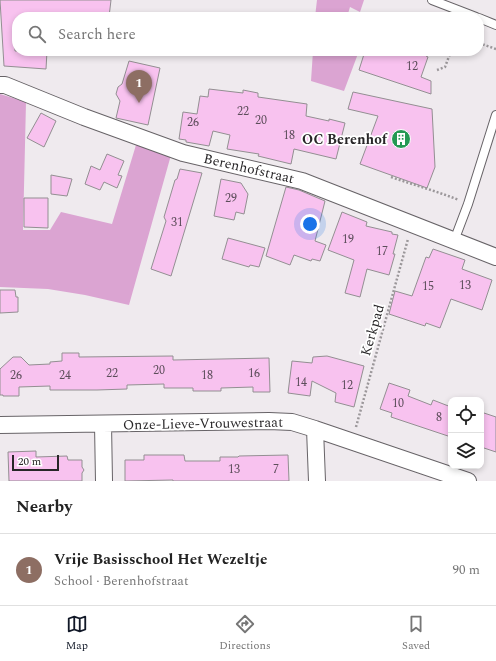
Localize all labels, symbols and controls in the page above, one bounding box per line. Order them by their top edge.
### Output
search box [12,12,484,56]
icon: search [26,23,48,45]
text: Search here [58,23,136,46]
house number: 12 [406,57,418,76]
pin: 1 [126,70,152,103]
house number: 22 [237,102,249,121]
house number: 20 [255,111,267,130]
house number: 26 [187,113,199,132]
house number: 18 [283,126,295,145]
building icon: OC Berenhof [390,128,412,150]
place label: OC Berenhof [302,129,388,150]
street label: Berenhofstraat [201,148,296,189]
house number: 29 [225,189,237,208]
house number: 31 [171,213,183,232]
your location [300,214,320,234]
house number: 19 [342,230,354,249]
house number: 17 [376,242,388,261]
house number: 13 [459,276,471,295]
house number: 15 [422,277,434,296]
street label: Kerkpad [355,302,390,358]
house number: 20 [153,361,165,380]
house number: 22 [106,364,118,383]
house number: 16 [248,364,260,383]
house number: 26 [10,366,22,385]
house number: 24 [59,366,71,385]
house number: 18 [201,366,213,385]
house number: 14 [295,373,307,392]
house number: 12 [341,376,353,395]
house number: 10 [392,394,404,413]
map controls [448,397,484,469]
button: locate [448,397,484,433]
house number: 8 [436,408,442,427]
street label: Onze-Lieve-Vrouwestraat [123,412,283,435]
button: layers [448,433,484,469]
scale bar [12,453,59,472]
text: 20 m [18,453,41,470]
house number: 13 [228,460,240,479]
house number: 7 [273,460,279,479]
text: Nearby [16,494,72,520]
text: Vrije Basisschool Het Wezeltje [54,548,267,571]
text: 1 [25,560,33,580]
text: 90 m [453,560,480,580]
text: School · Berenhofstraat [54,571,189,591]
tab: Map [66,613,88,654]
tab: Directions [219,613,271,654]
tab: Saved [402,613,430,654]

